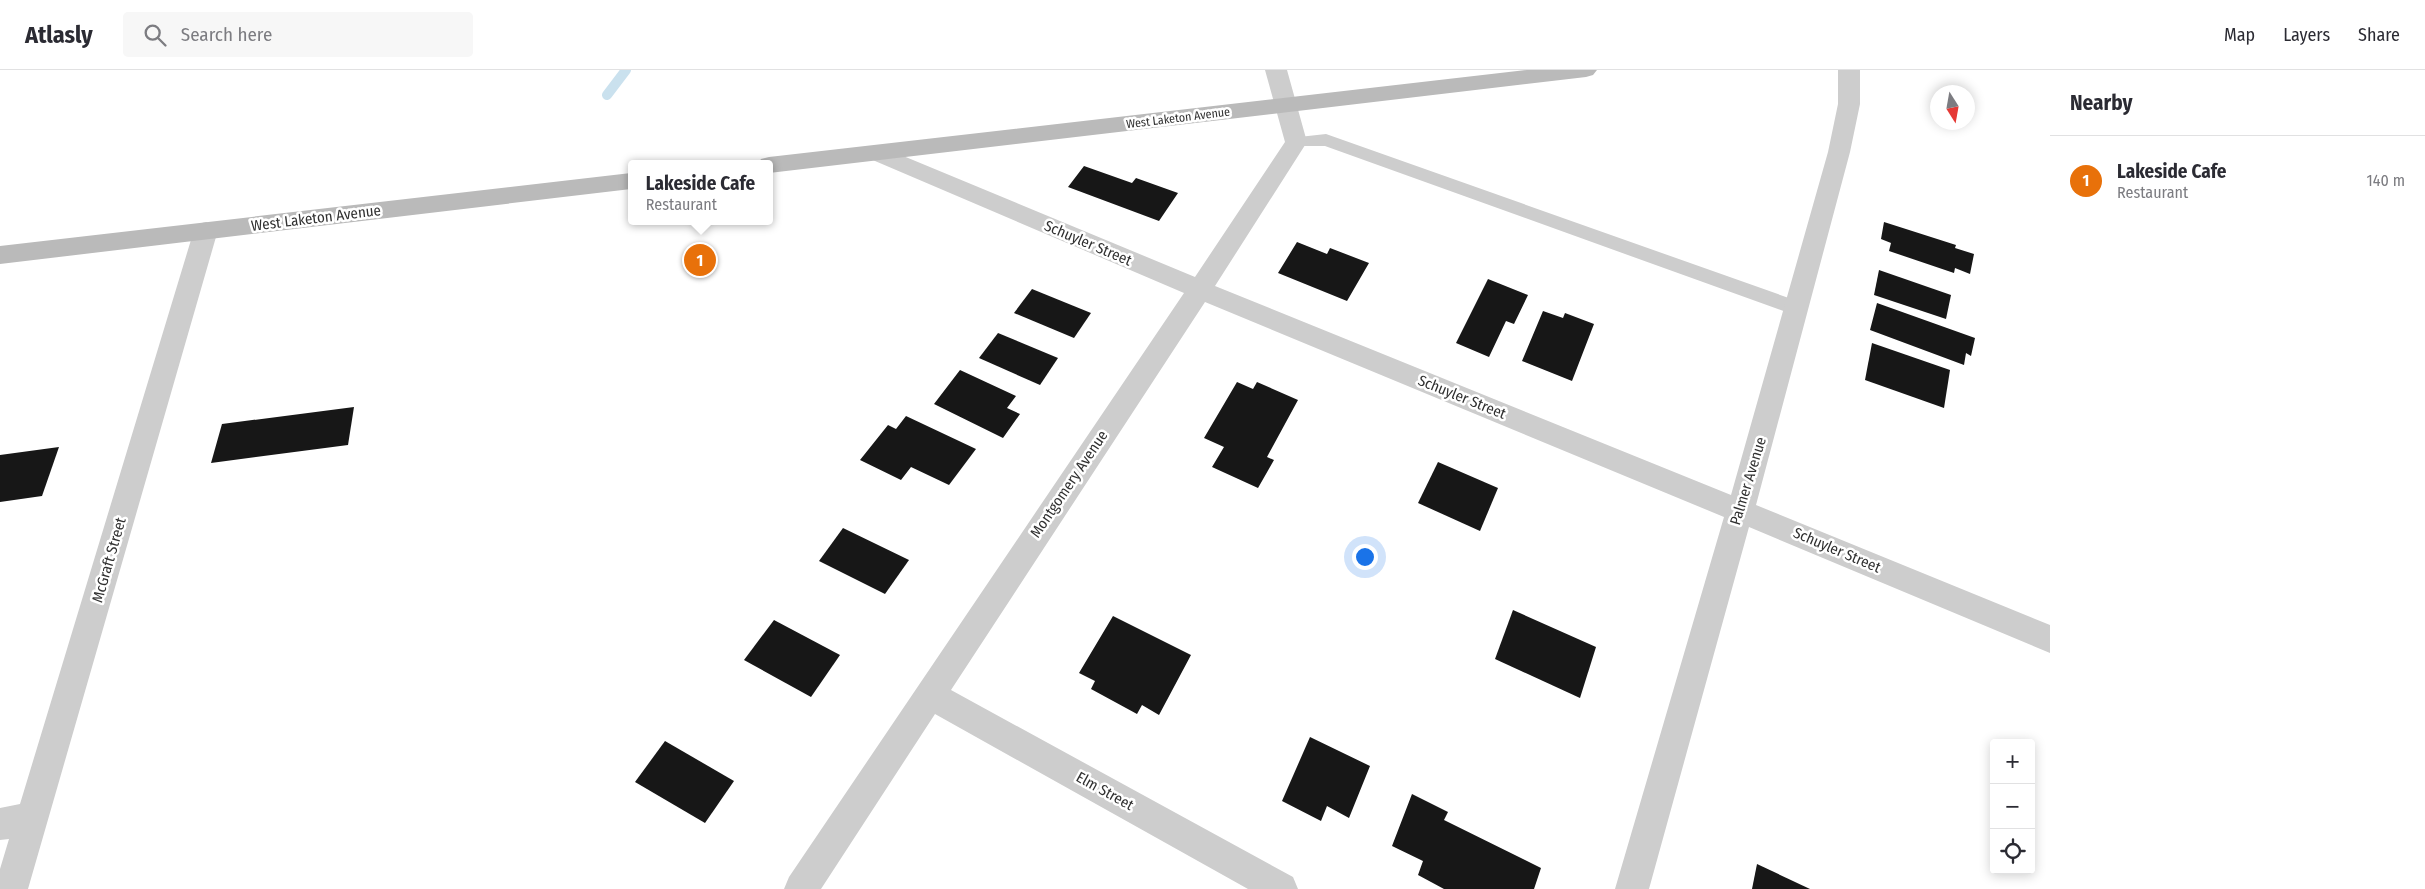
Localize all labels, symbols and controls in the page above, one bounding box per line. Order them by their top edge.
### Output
search box [123,12,473,57]
text: Atlasly [25,21,93,49]
icon: search [141,21,169,49]
text: Search here [181,23,272,46]
text: Map [2224,24,2255,46]
text: Layers [2283,24,2330,46]
text: Share [2358,24,2400,46]
north arrow [1930,85,1975,130]
text: Nearby [2070,90,2132,116]
street label: West Laketon Avenue [1125,105,1231,131]
popup [628,160,773,225]
text: Lakeside Cafe [2117,160,2226,183]
text: 1 [2083,171,2089,190]
text: 140 m [2367,171,2405,190]
text: Lakeside Cafe [646,172,755,195]
text: Restaurant [2117,183,2188,202]
text: Restaurant [646,195,717,214]
street label: West Laketon Avenue [250,201,382,235]
street label: Schuyler Street [1042,216,1135,270]
pin: 1 [684,241,716,279]
street label: Schuyler Street [1415,371,1509,423]
street label: Montgomery Avenue [1027,427,1111,541]
street label: Palmer Avenue [1726,435,1770,527]
street label: McGraft Street [88,515,130,605]
street label: Schuyler Street [1791,523,1884,577]
your location [1352,544,1378,570]
map controls [1990,739,2035,874]
button: + [1990,739,2035,784]
street label: Elm Street [1073,768,1137,814]
button: − [1990,784,2035,829]
button: locate [1990,829,2035,874]

